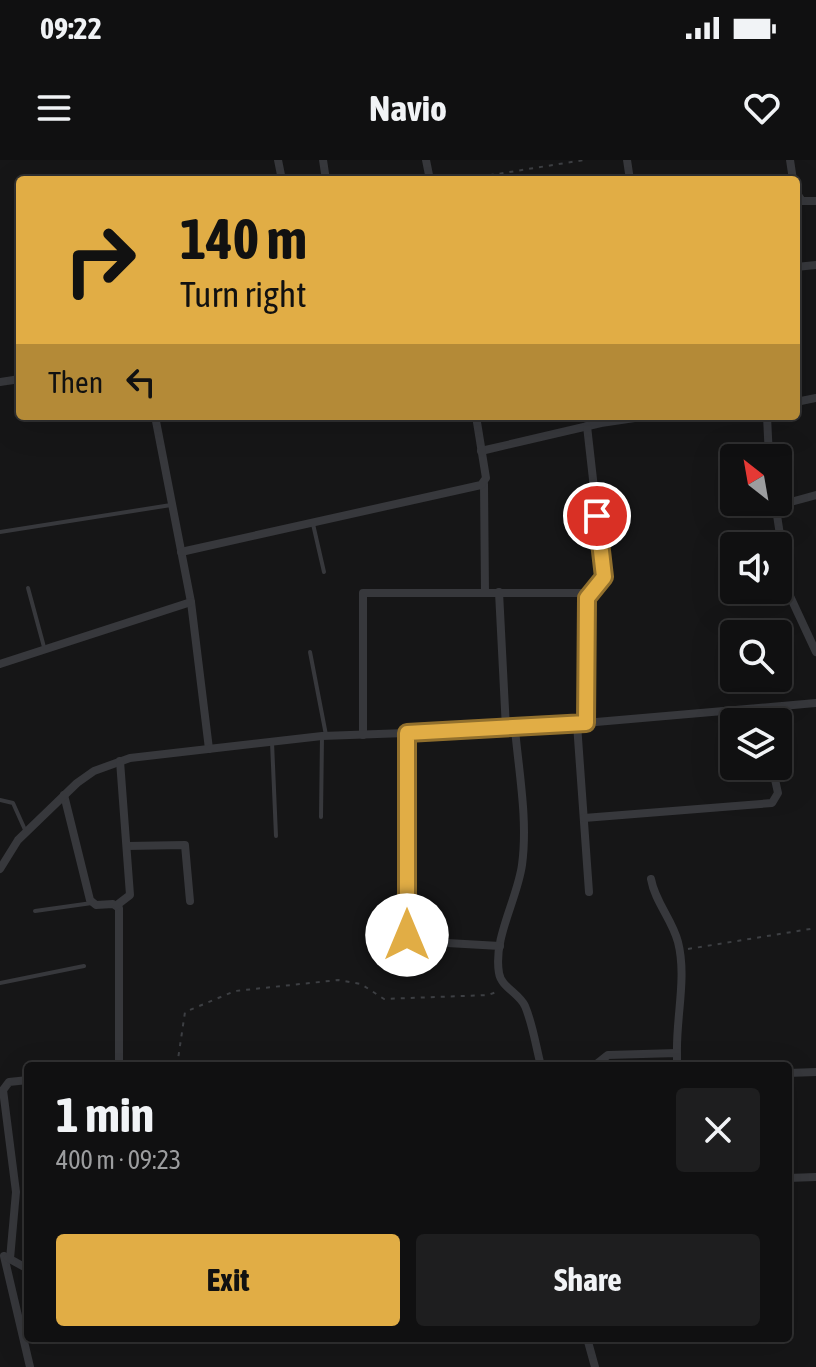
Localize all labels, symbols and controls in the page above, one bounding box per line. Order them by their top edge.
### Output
text: 09:22 [40,11,102,45]
icon: menu [32,86,76,130]
icon: heart [740,86,784,130]
text: Navio [369,87,447,129]
text: 140 m [180,207,307,271]
icon: right [48,208,152,312]
text: Turn right [180,273,307,315]
icon: left [119,360,163,404]
text: Then [48,365,103,399]
north arrow [720,444,792,516]
map controls [720,444,792,780]
pin [563,482,631,550]
icon: arrive [575,494,619,538]
button: sound [720,532,792,604]
button: search [720,620,792,692]
button: layers [720,708,792,780]
position arrow [365,893,449,977]
text: 1 min [56,1087,154,1142]
button: close [676,1088,760,1172]
text: 400 m · 09:23 [56,1145,181,1175]
button: Exit [56,1234,400,1326]
button: Share [416,1234,760,1326]

